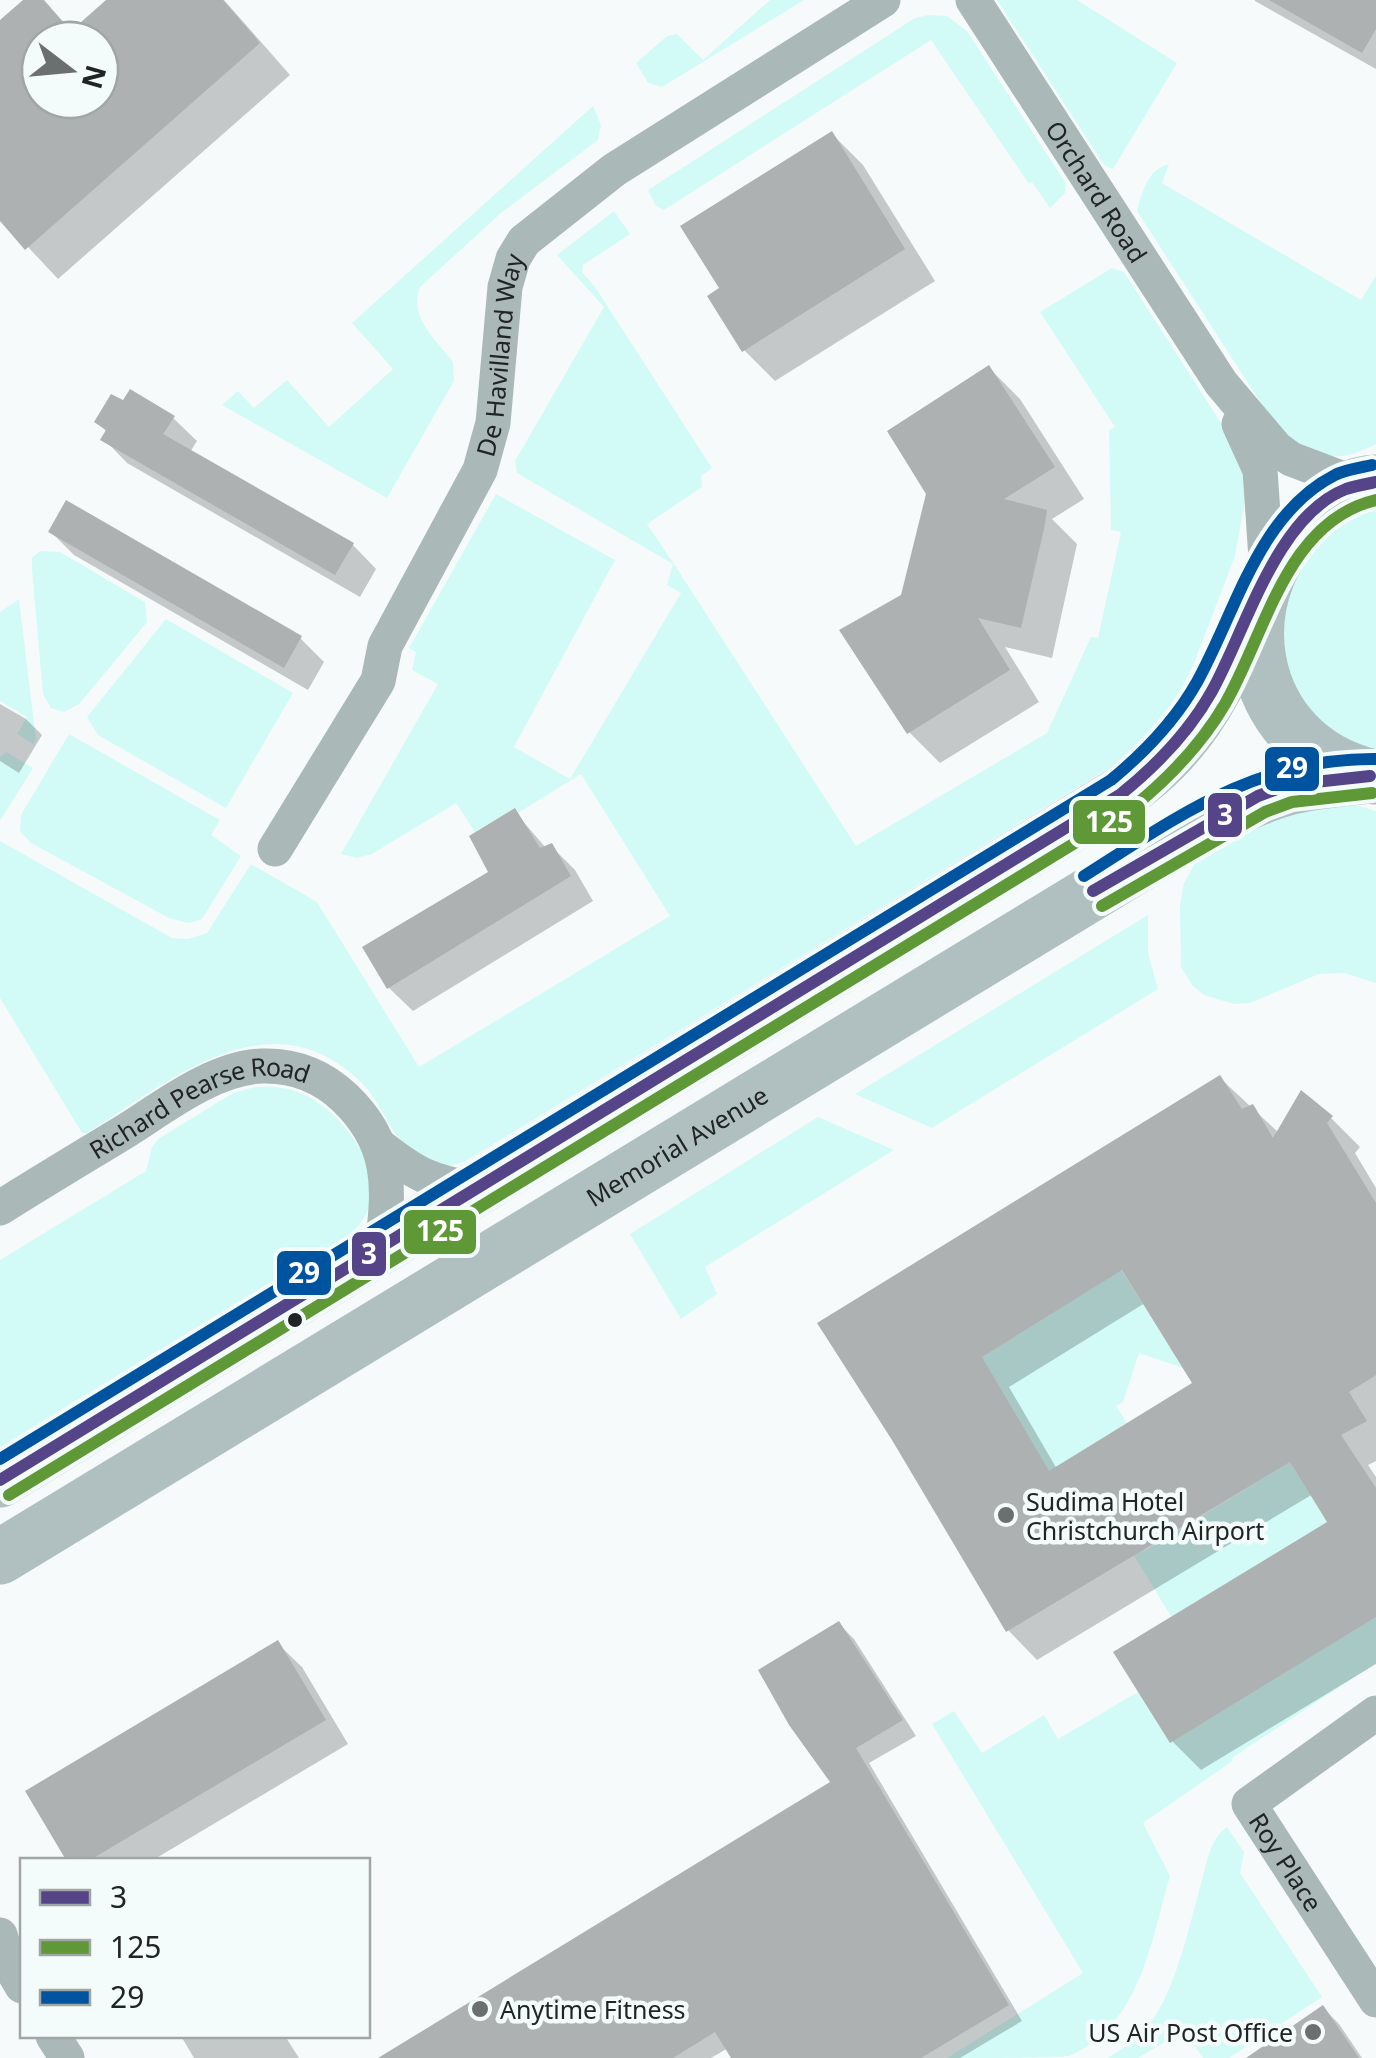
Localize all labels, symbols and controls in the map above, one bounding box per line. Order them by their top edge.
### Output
north arrow [20,20,120,120]
text: N [74,61,116,93]
street label: Orchard Road [1038,114,1155,269]
street label: De Havilland Way [468,249,531,460]
line badge: 29 [1263,745,1321,793]
text: 29 [1276,748,1308,786]
line badge: 3 [1206,791,1244,839]
text: 3 [1217,795,1233,833]
line badge: 125 [1071,798,1147,846]
text: 125 [1085,802,1133,840]
street label: Richard Pearse Road [83,1049,315,1166]
street label: Memorial Avenue [579,1077,774,1214]
line badge: 125 [402,1208,478,1256]
text: 125 [416,1211,464,1249]
line badge: 3 [350,1230,388,1278]
text: 3 [361,1234,377,1272]
line badge: 29 [275,1249,333,1297]
text: 29 [288,1253,320,1291]
unlabelled marker [285,1310,305,1330]
place label: Sudima Hotel Christchurch Airport [1026,1484,1264,1547]
marker: Sudima Hotel Christchurch Airport [995,1504,1017,1526]
street label: Roy Place [1242,1806,1331,1918]
legend [20,1858,370,2038]
text: 3 [110,1876,127,1917]
text: 125 [110,1926,161,1967]
text: 29 [110,1976,144,2017]
place label: Anytime Fitness [500,1992,686,2026]
marker: Anytime Fitness [469,1998,491,2020]
place label: US Air Post Office [1088,2015,1293,2049]
marker: US Air Post Office [1302,2021,1324,2043]

